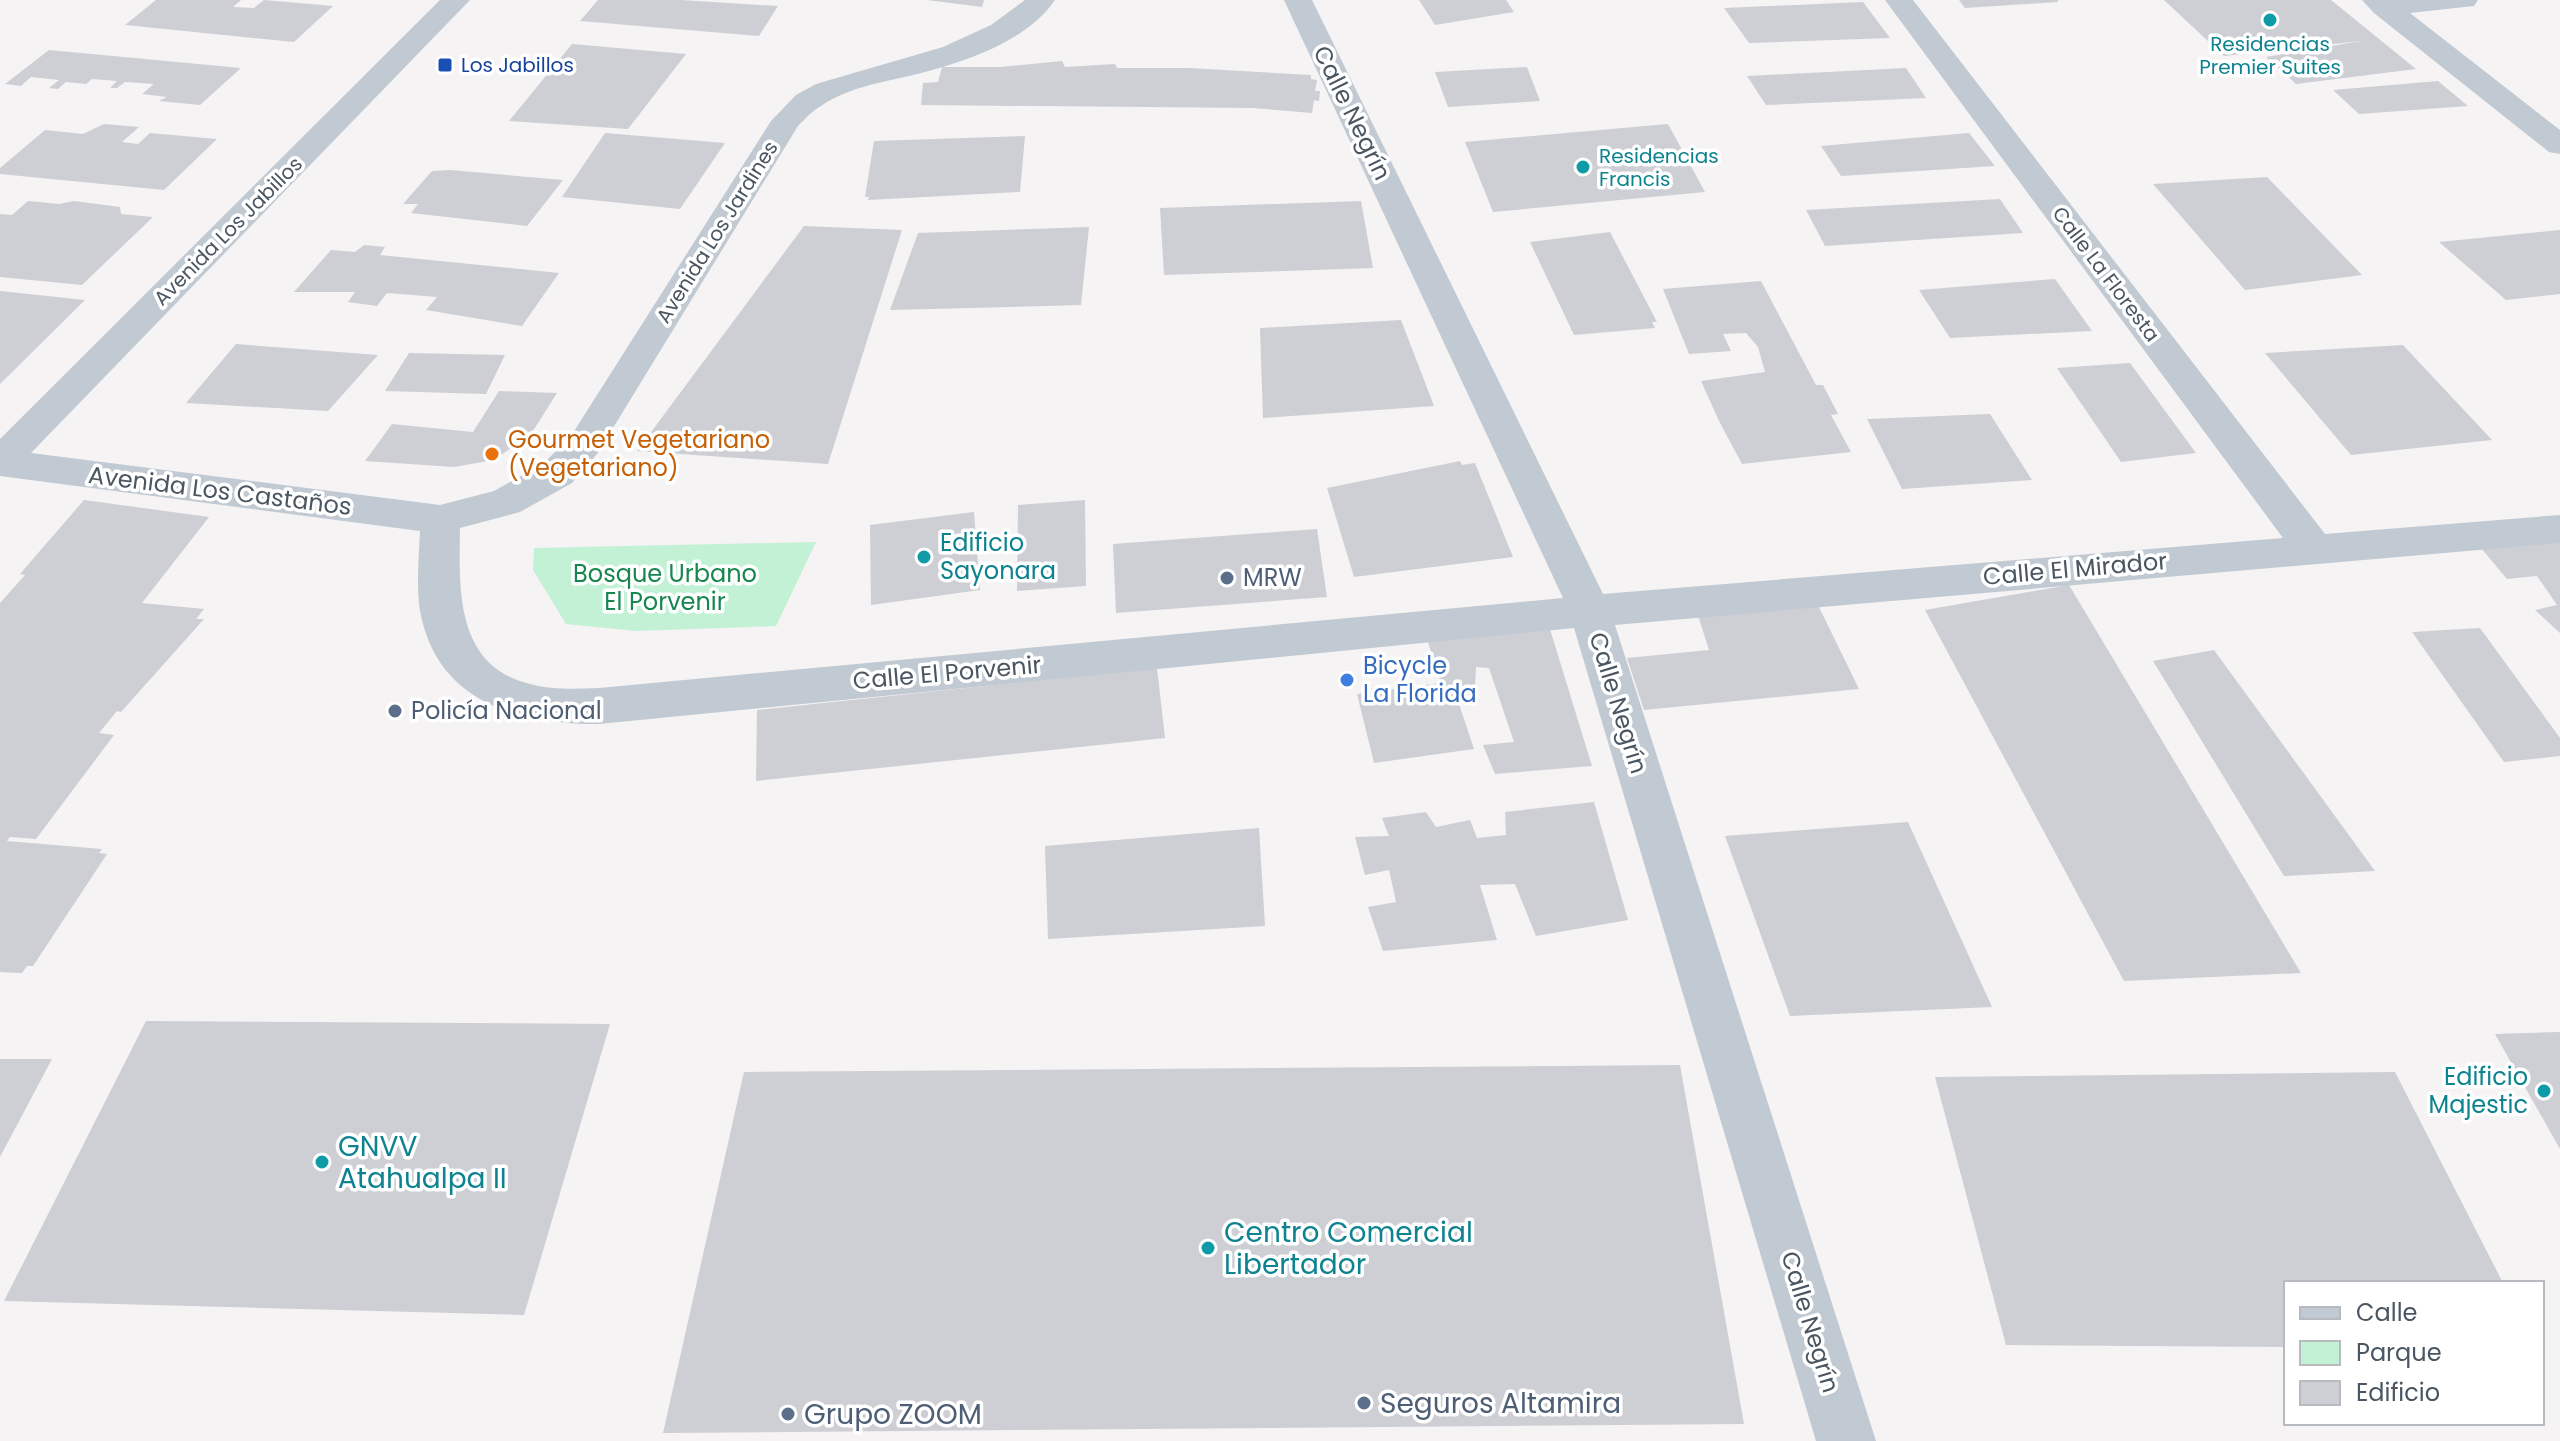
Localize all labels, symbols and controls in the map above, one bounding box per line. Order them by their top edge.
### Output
marker: Residencias Premier Suites [2261,11,2279,29]
place label: Residencias Premier Suites [2199,30,2341,81]
street label: Calle Negrín [1306,40,1399,186]
place label: Los Jabillos [461,51,574,79]
marker: Los Jabillos [436,56,454,74]
street label: Avenida Los Jardines [649,135,785,329]
place label: Residencias Francis [1599,142,1719,193]
street label: Avenida Los Jabillos [147,150,309,312]
marker: Residencias Francis [1574,158,1592,176]
street label: Calle La Floresta [2046,201,2166,347]
place label: Gourmet Vegetariano (Vegetariano) [508,423,770,484]
marker: Gourmet Vegetariano (Vegetariano) [483,445,501,463]
street label: Avenida Los Castaños [87,458,353,523]
place label: Edificio Sayonara [940,526,1056,587]
street label: Calle El Mirador [1981,544,2168,593]
marker: Edificio Sayonara [915,548,933,566]
park label: Bosque Urbano El Porvenir [573,557,757,618]
place label: MRW [1243,561,1302,594]
marker: MRW [1218,569,1236,587]
street label: Calle Negrín [1581,628,1656,778]
street label: Calle El Porvenir [851,648,1043,697]
place label: Bicycle La Florida [1363,649,1477,710]
marker: Bicycle La Florida [1338,671,1356,689]
place label: Policía Nacional [411,694,602,727]
marker: Policía Nacional [386,702,404,720]
place label: Edificio Majestic [2429,1060,2528,1121]
marker: Edificio Majestic [2535,1082,2553,1100]
place label: GNVV Atahualpa II [338,1127,507,1198]
marker: GNVV Atahualpa II [313,1153,331,1171]
place label: Centro Comercial Libertador [1224,1213,1473,1284]
marker: Centro Comercial Libertador [1199,1239,1217,1257]
street label: Calle Negrín [1773,1247,1848,1397]
legend [2284,1281,2544,1425]
text: Calle [2356,1296,2417,1329]
text: Parque [2356,1336,2442,1369]
text: Edificio [2356,1376,2440,1409]
place label: Seguros Altamira [1380,1384,1621,1423]
marker: Seguros Altamira [1355,1394,1373,1412]
place label: Grupo ZOOM [804,1395,982,1434]
marker: Grupo ZOOM [779,1405,797,1423]

